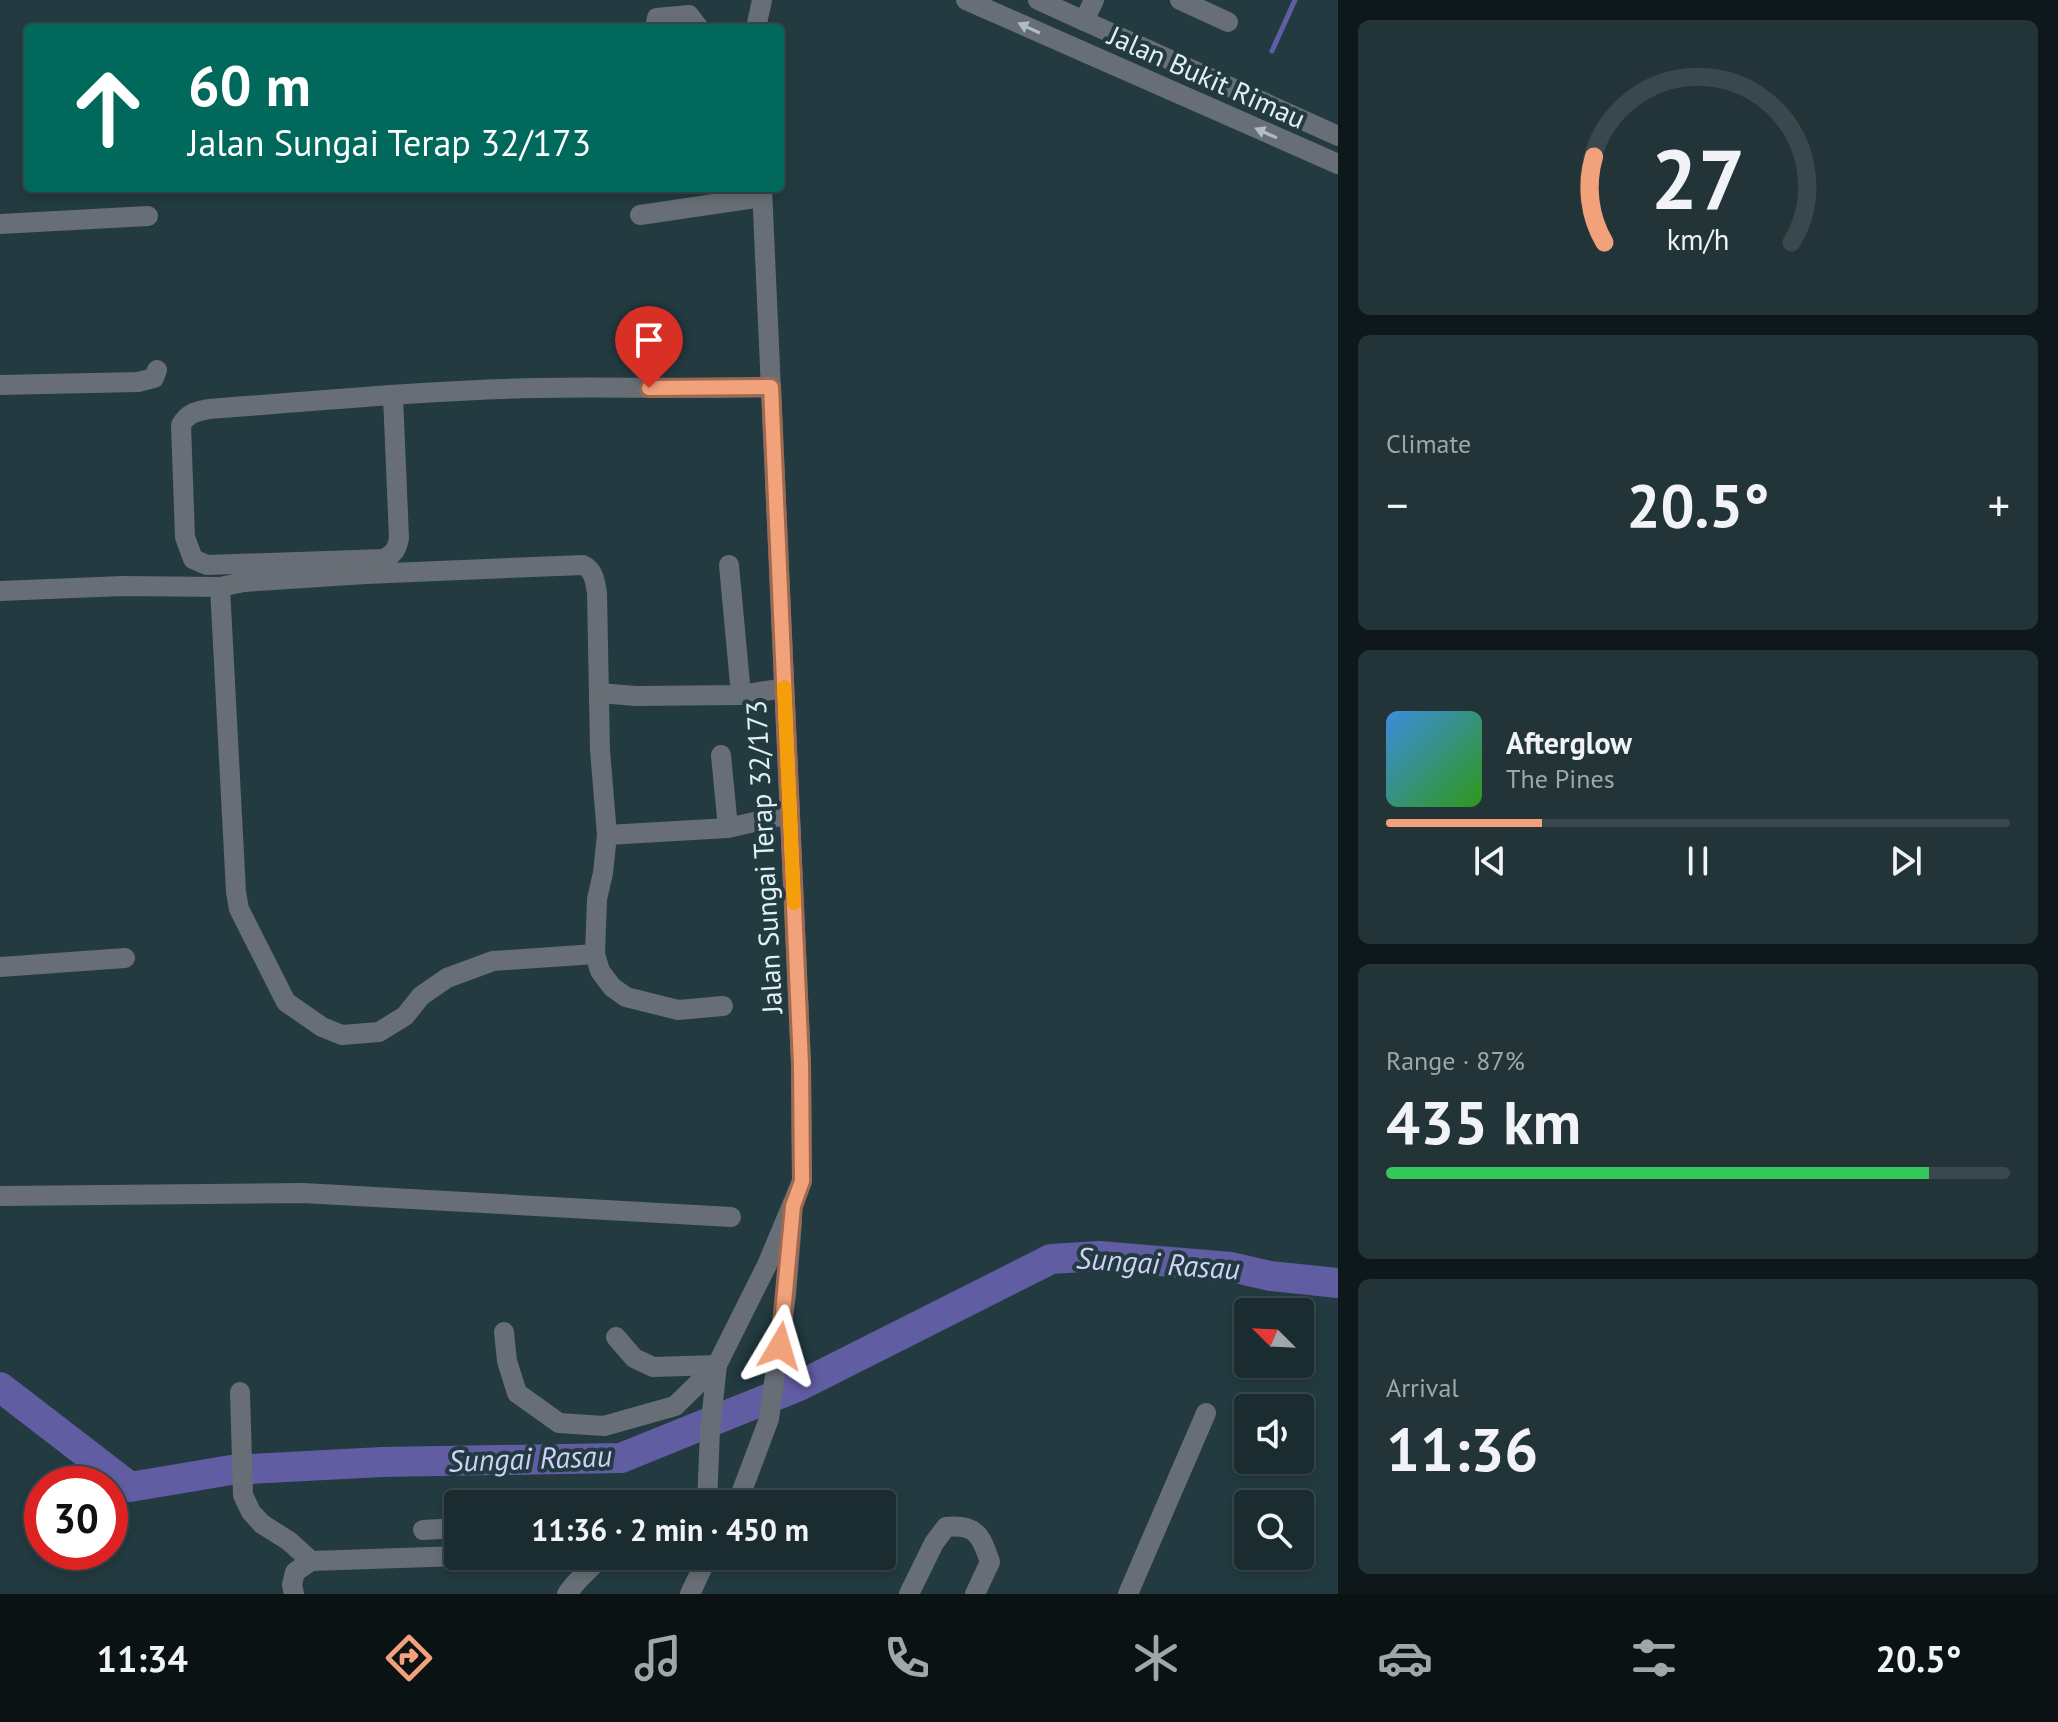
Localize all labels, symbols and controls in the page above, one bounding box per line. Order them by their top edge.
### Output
street label: Jalan Bukit Rimau [1102,16,1312,137]
one-way arrow [1017,21,1040,35]
text: 60 m [188,49,311,121]
icon: ahead [56,56,160,160]
text: Jalan Sungai Terap 32/173 [188,119,591,166]
text: 27 [1651,124,1745,232]
one-way arrow [1255,127,1278,140]
text: km/h [1667,222,1729,259]
pin [615,306,683,388]
icon: arrive [627,318,671,362]
text: Climate [1386,427,1471,460]
text: 20.5° [1626,466,1770,544]
text: − [1386,476,1408,533]
text: + [1988,476,2010,533]
street label: Jalan Sungai Terap 32/173 [737,699,790,1016]
text: Afterglow [1506,723,1632,762]
text: The Pines [1506,762,1615,795]
icon: previous [1468,839,1512,883]
icon: pause [1676,839,1720,883]
icon: next [1884,839,1928,883]
text: Range · 87% [1386,1044,1525,1077]
text: 435 km [1386,1083,1581,1161]
water label: Sungai Rasau [1075,1237,1241,1288]
north arrow [1234,1298,1314,1378]
map controls [1234,1298,1314,1570]
position arrow [738,1304,822,1388]
text: Arrival [1386,1371,1459,1404]
button: sound [1234,1394,1314,1474]
text: 11:36 [1386,1410,1538,1488]
water label: Sungai Rasau [447,1435,613,1480]
speed limit sign: 30 [24,1466,128,1570]
button: search [1234,1490,1314,1570]
text: 11:36 · 2 min · 450 m [531,1510,809,1549]
icon: directions [381,1630,437,1686]
icon: music [630,1630,686,1686]
icon: phone [879,1630,935,1686]
icon: climate [1128,1630,1184,1686]
icon: car [1377,1630,1433,1686]
icon: filters [1626,1630,1682,1686]
text: 11:34 [97,1635,188,1682]
text: 20.5° [1876,1635,1961,1682]

